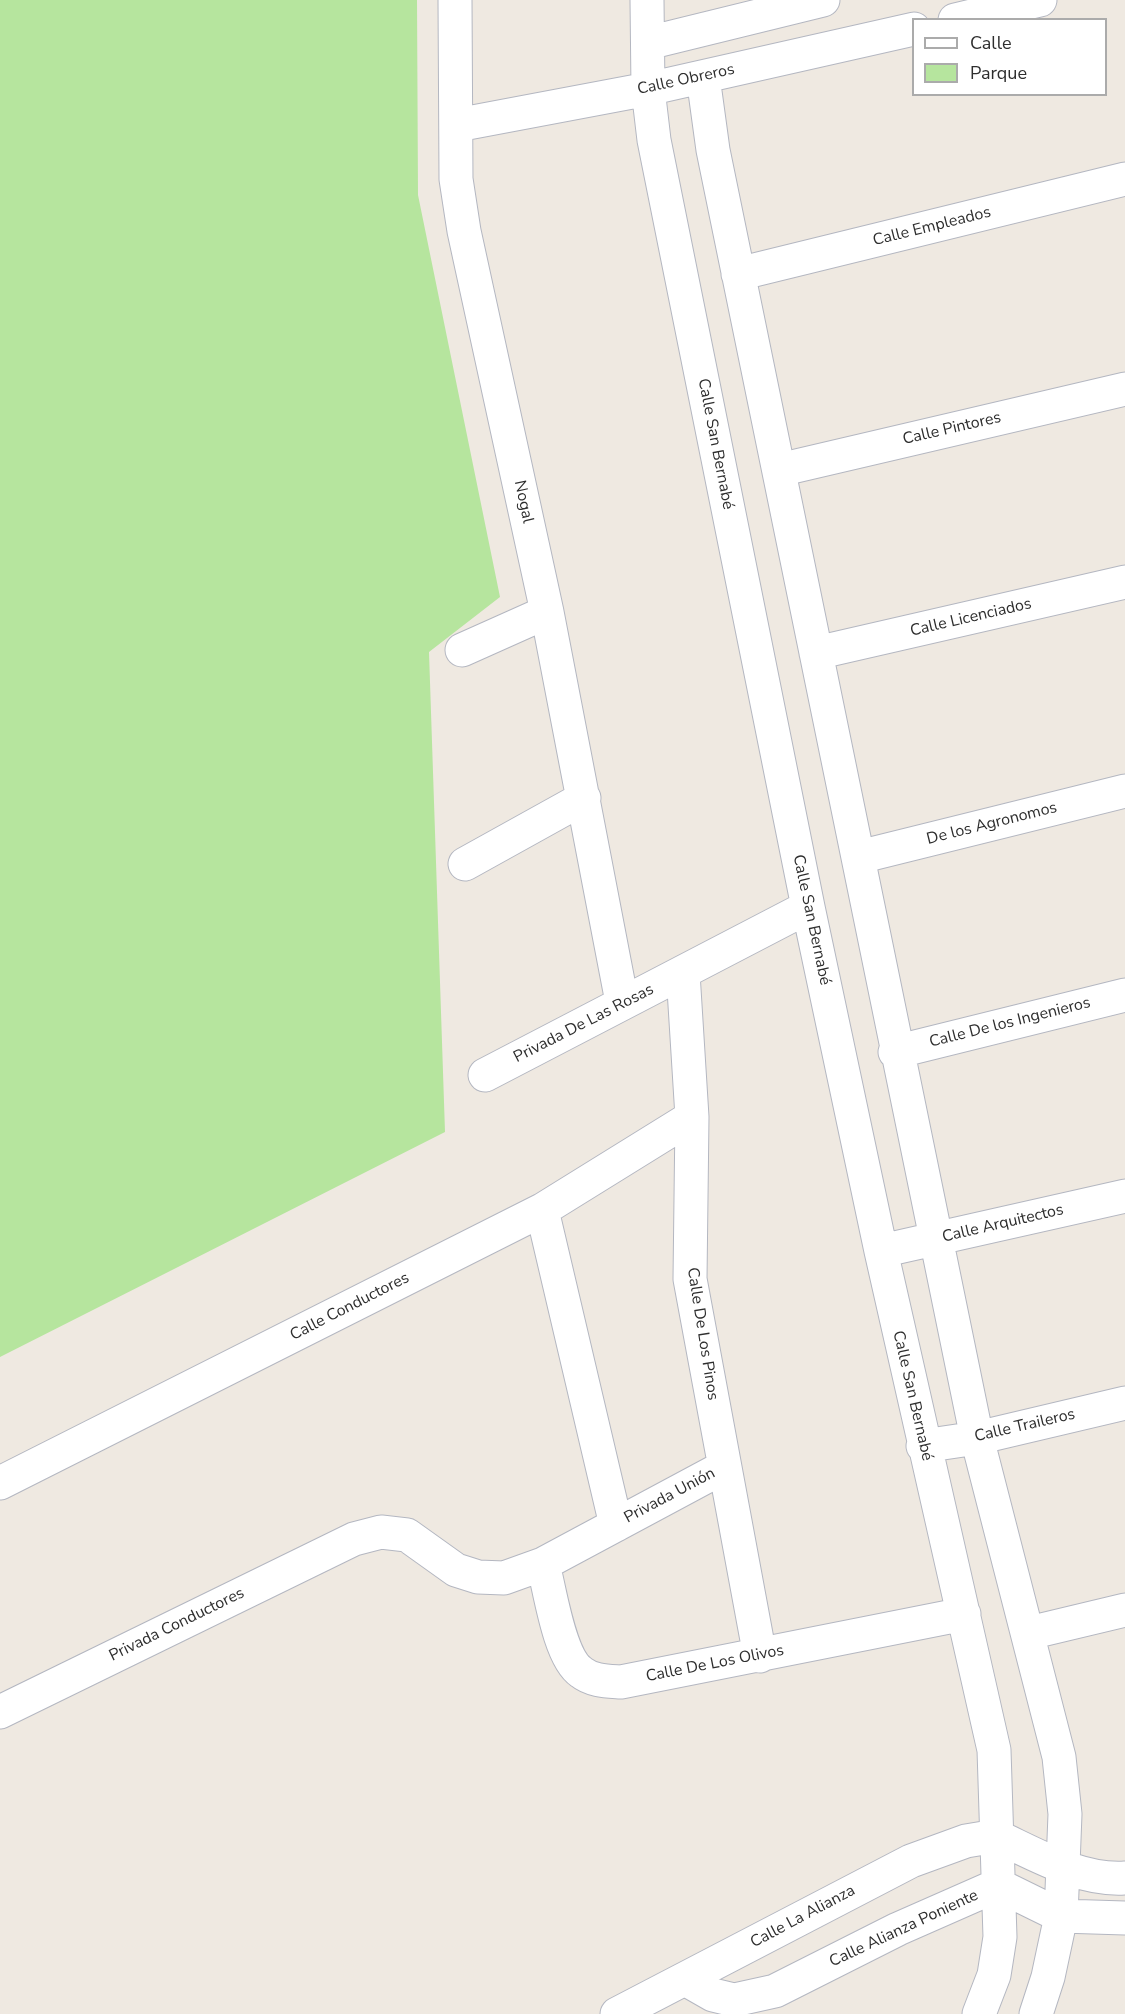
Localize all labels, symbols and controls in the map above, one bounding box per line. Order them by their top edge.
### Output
legend [912,18,1107,96]
text: Calle [970,31,1012,55]
street label: Calle Obreros [636,60,736,100]
text: Parque [970,61,1027,85]
street label: Calle Empleados [871,203,993,251]
street label: Calle San Bernabé [693,377,737,511]
street label: Calle Pintores [901,408,1003,450]
street label: Nogal [509,479,537,525]
street label: Calle Licenciados [909,595,1033,641]
street label: De los Agronomos [925,799,1059,849]
street label: Calle San Bernabé [788,853,834,987]
street label: Privada De Las Rosas [511,980,657,1068]
street label: Calle De los Ingenieros [927,994,1093,1052]
street label: Calle Arquitectos [940,1201,1066,1247]
street label: Calle De Los Pinos [682,1266,722,1402]
street label: Calle Conductores [287,1269,413,1345]
street label: Calle San Bernabé [888,1329,936,1463]
street label: Calle Traileros [973,1405,1077,1447]
street label: Privada Unión [621,1464,719,1528]
street label: Privada Conductores [106,1584,248,1666]
street label: Calle De Los Olivos [644,1641,786,1687]
street label: Calle La Alianza [747,1881,859,1953]
street label: Calle Alianza Poniente [827,1886,981,1972]

